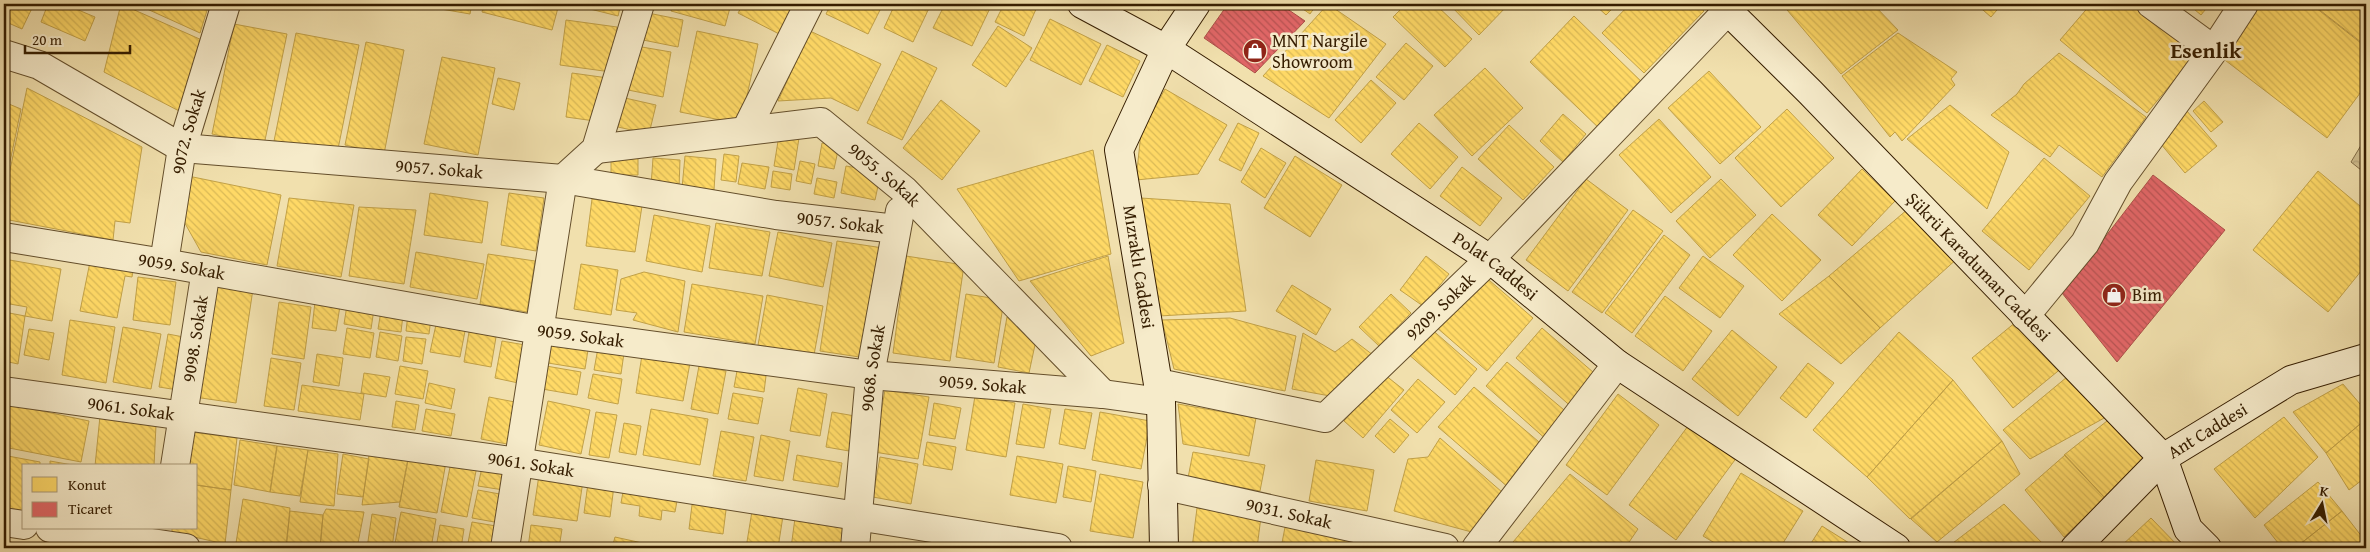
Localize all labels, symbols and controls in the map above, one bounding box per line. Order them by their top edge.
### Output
scale bar [25,22,130,54]
place label: MNT Nargile Showroom [1272,27,1368,75]
text: 20 m [32,29,63,50]
district label: Esenlik [2170,34,2242,66]
shop icon: MNT Nargile Showroom [1242,38,1268,64]
street label: 9072. Sokak [164,84,213,176]
street label: 9055. Sokak [843,136,928,213]
street label: 9057. Sokak [394,151,485,186]
street label: Şükrü Karaduman Caddesi [1900,186,2058,347]
street label: Mızraklı Caddesi [1116,203,1163,331]
street label: 9057. Sokak [795,204,886,241]
street label: Polat Caddesi [1448,224,1544,307]
street label: 9059. Sokak [136,245,228,287]
street label: 9209. Sokak [1399,266,1482,347]
place label: Bim [2132,281,2162,308]
shop icon: Bim [2101,282,2127,308]
street label: 9098. Sokak [174,292,215,384]
street label: 9059. Sokak [535,316,627,355]
street label: 9068. Sokak [853,321,892,413]
street label: 9059. Sokak [938,367,1028,401]
street label: 9061. Sokak [86,389,177,428]
street label: Ant Caddesi [2162,396,2253,465]
street label: 9061. Sokak [486,444,577,484]
legend [22,464,198,530]
text: Konut [68,474,107,495]
north arrow [2298,480,2348,530]
text: K [2318,481,2330,502]
street label: 9031. Sokak [1243,490,1336,536]
text: Ticaret [68,498,113,519]

